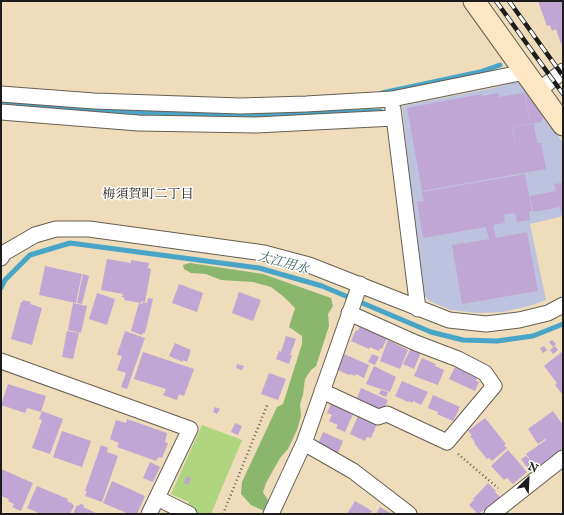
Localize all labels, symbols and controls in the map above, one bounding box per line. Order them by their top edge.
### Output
district label: 梅須賀町二丁目 [103,187,193,203]
water label: 大江用水 [256,250,310,278]
north arrow [508,459,548,499]
text: N [526,460,540,476]

